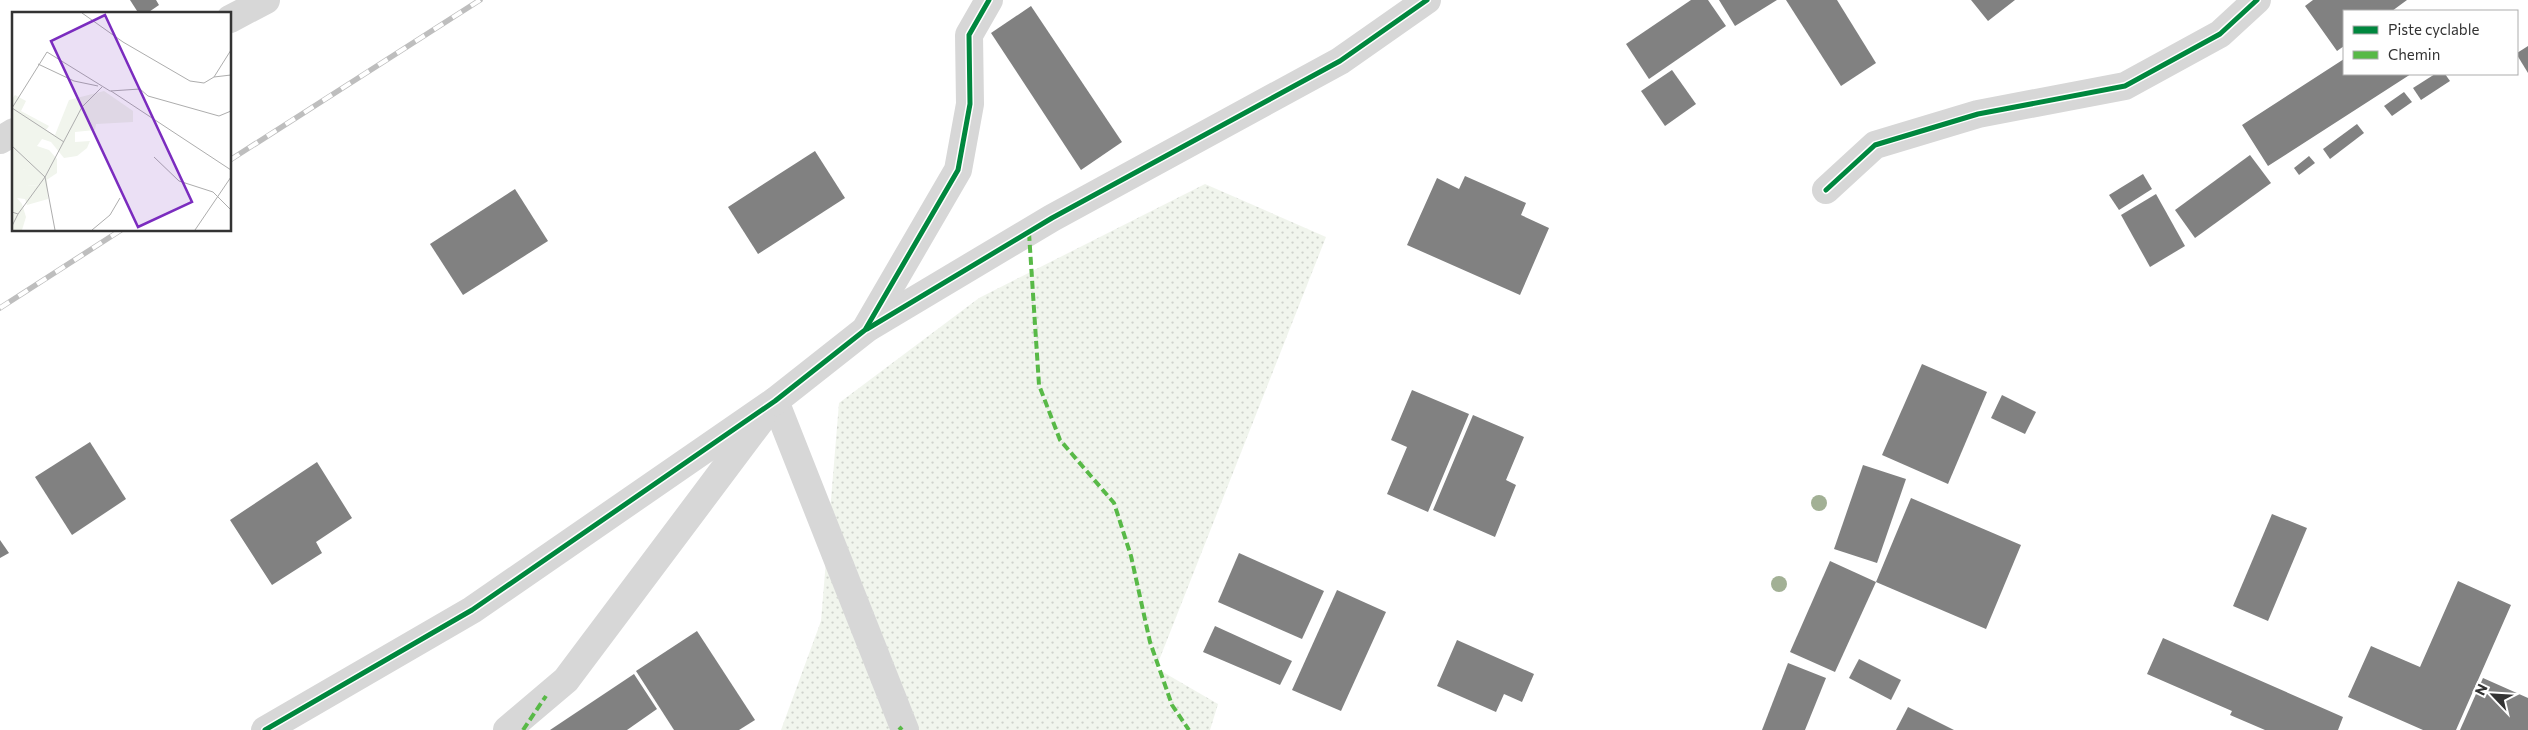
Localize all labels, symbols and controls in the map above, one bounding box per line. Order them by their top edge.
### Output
legend [2343,10,2518,75]
inset map [12,12,231,231]
text: Piste cyclable [2388,20,2480,38]
text: Chemin [2388,45,2440,63]
north arrow [2468,670,2518,720]
text: N [2471,681,2491,698]

